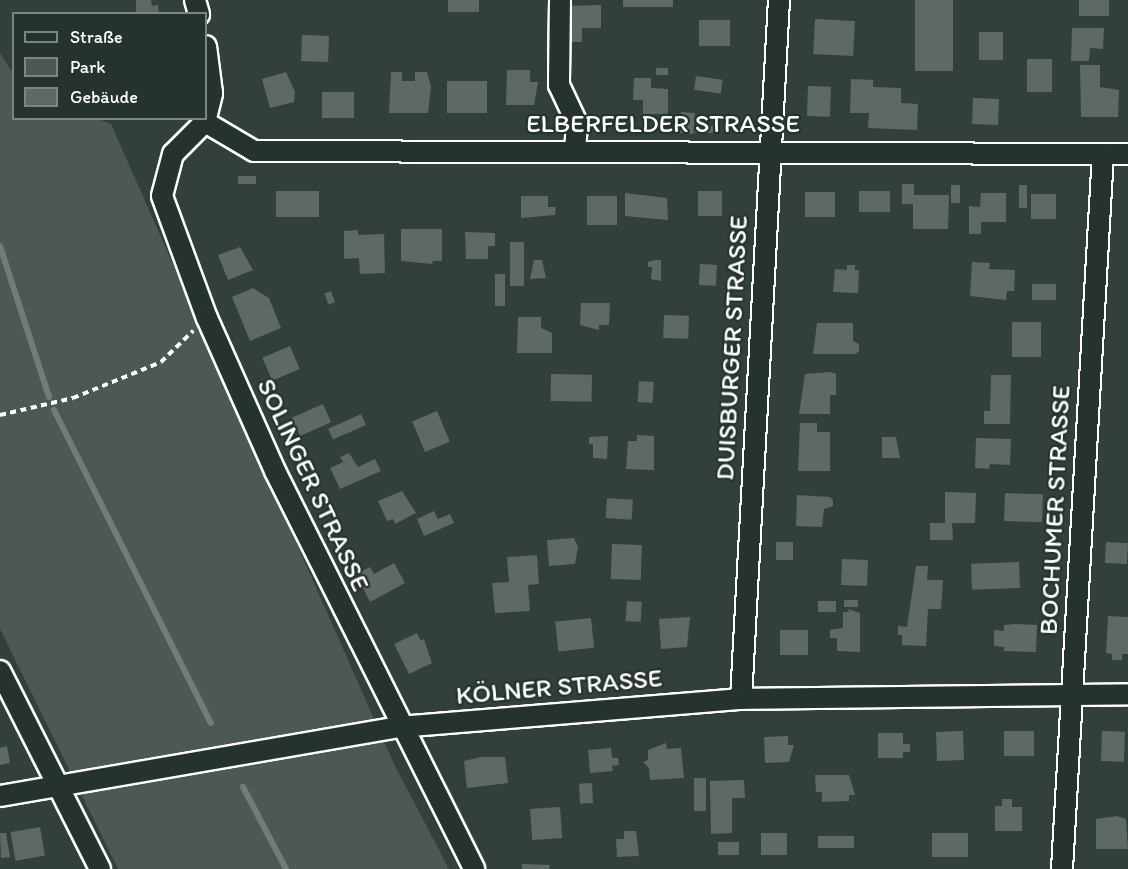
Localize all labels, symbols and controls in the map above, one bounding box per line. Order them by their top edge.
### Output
legend [12,12,207,120]
text: Straße [70,26,123,48]
text: Park [70,56,105,78]
text: Gebäude [70,86,138,108]
street label: ELBERFELDER STRASSE [526,108,800,140]
street label: DUISBURGER STRASSE [709,215,755,481]
street label: SOLINGER STRASSE [250,374,376,596]
street label: BOCHUMER STRASSE [1033,384,1077,636]
street label: KÖLNER STRASSE [454,662,664,712]

